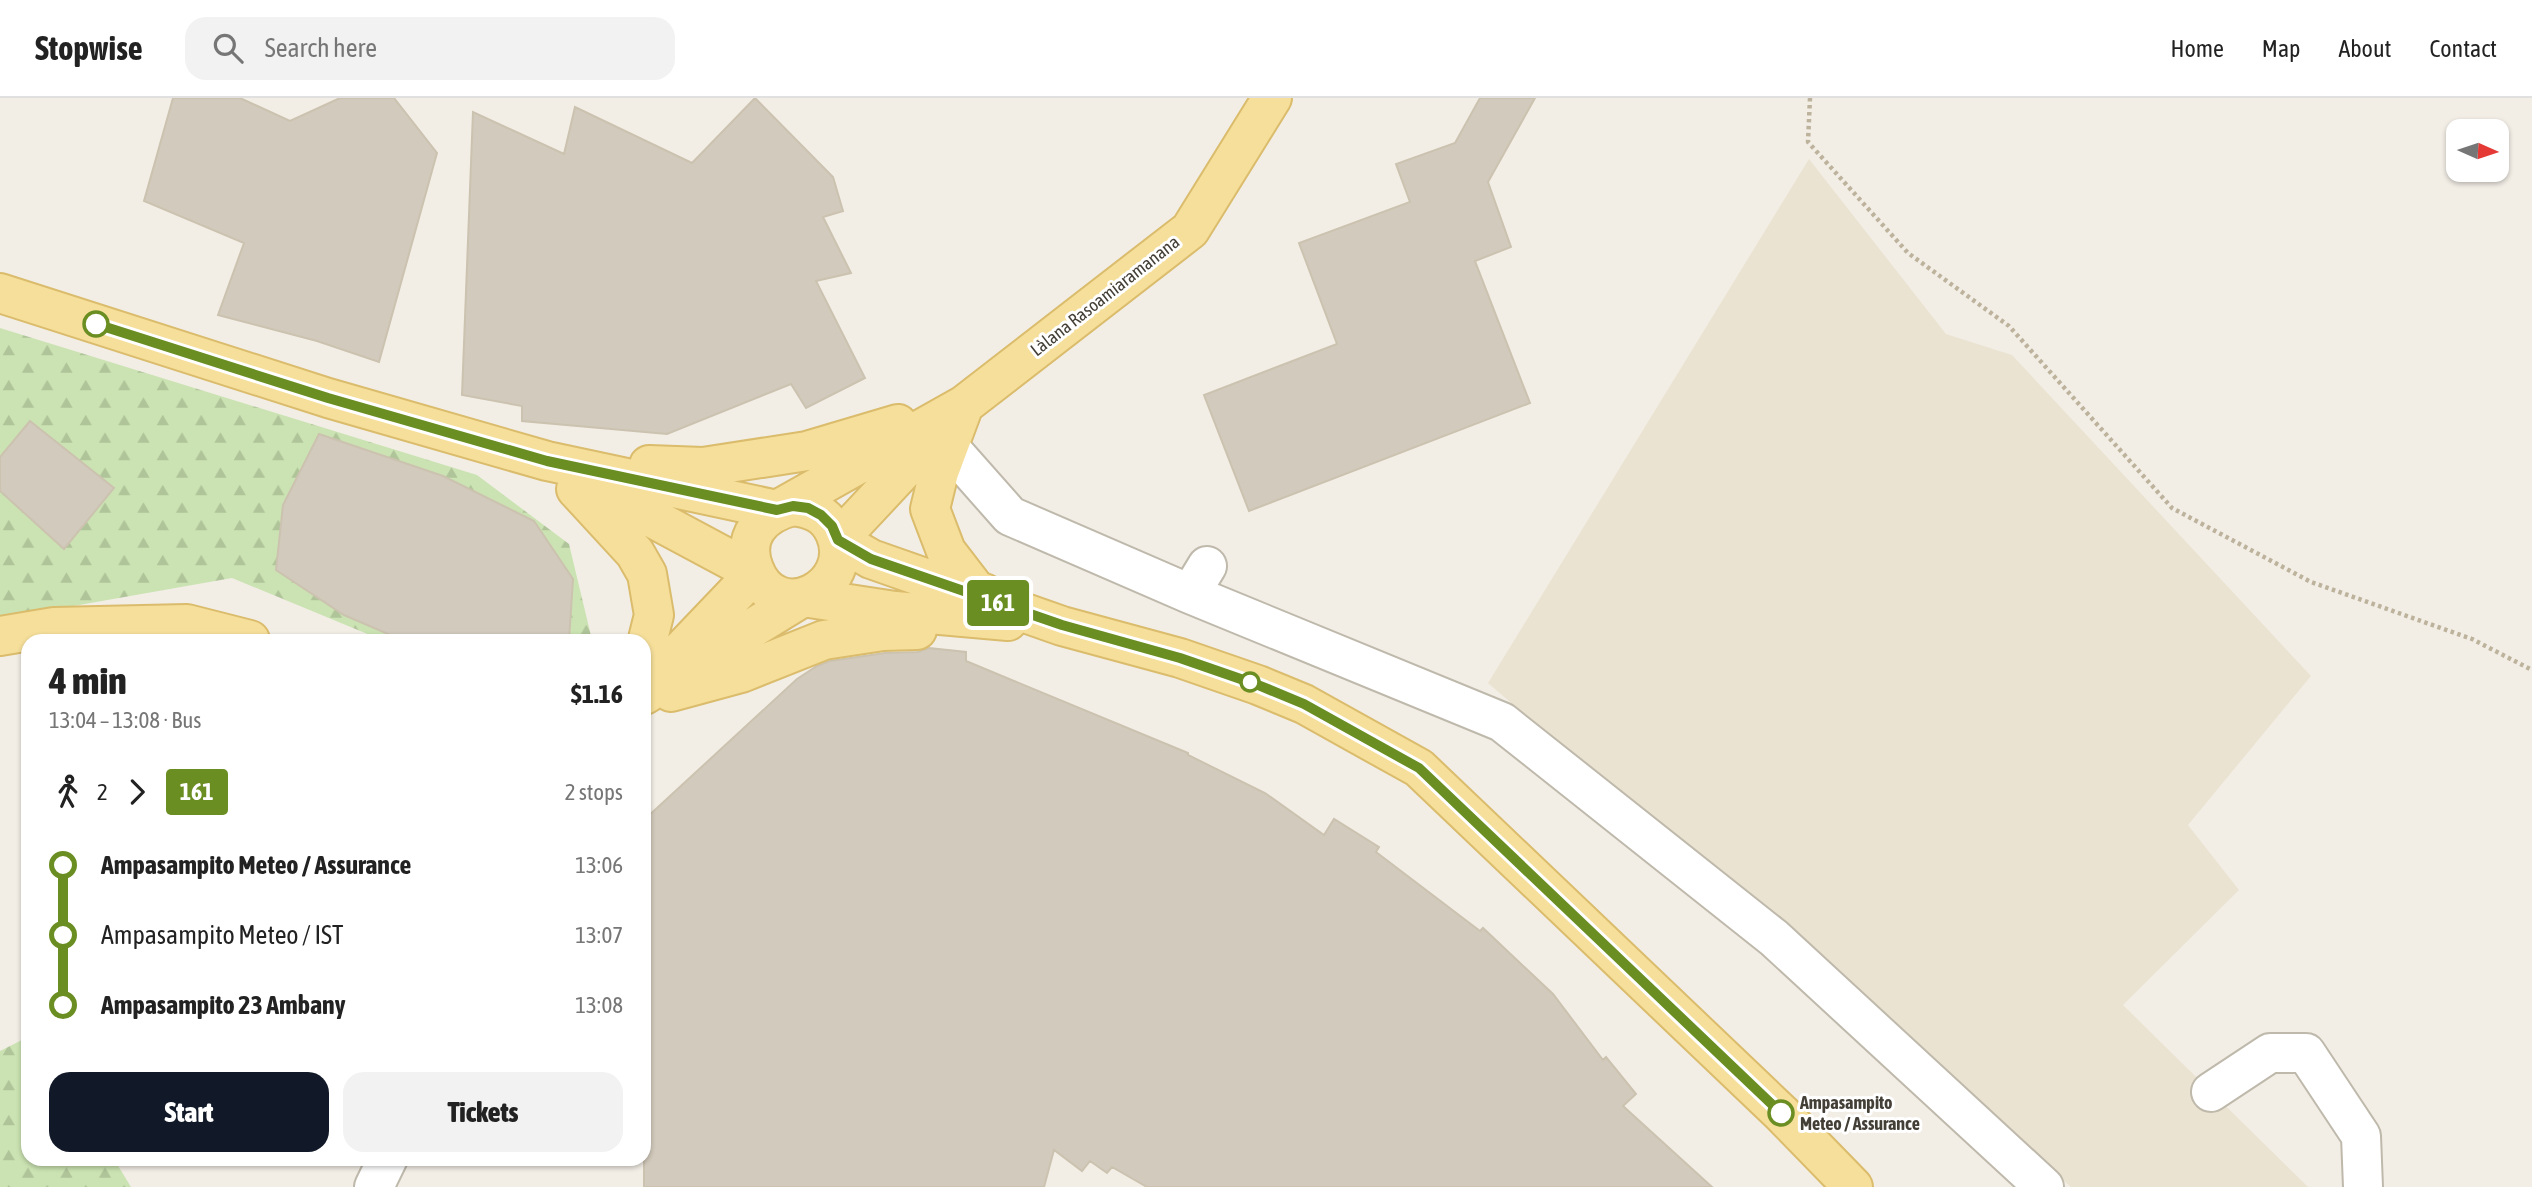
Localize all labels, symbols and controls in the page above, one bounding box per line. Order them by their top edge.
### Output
search box [185,17,675,80]
text: Stopwise [35,29,143,67]
icon: search [209,29,247,67]
text: Search here [265,33,377,63]
text: Home [2170,35,2224,62]
text: Map [2262,35,2300,62]
text: About [2338,35,2391,62]
text: Contact [2429,35,2497,62]
north arrow [2446,119,2510,182]
map controls [2446,119,2509,182]
street label: Làlana Rasoamiaramanana [1026,231,1183,360]
unlabelled marker [83,311,109,337]
line badge: 161 [958,580,1038,626]
text: 161 [981,589,1015,616]
text: 4 min [49,659,127,702]
unlabelled marker [1240,672,1260,692]
text: $1.16 [571,679,623,709]
text: 13:04 – 13:08 · Bus [49,707,201,733]
icon: walk [49,773,87,811]
icon: forward [118,773,156,811]
text: 161 [180,778,214,805]
text: 2 [97,779,108,805]
text: 2 stops [565,779,623,805]
text: Ampasampito Meteo / Assurance [101,850,411,880]
text: 13:06 [575,852,623,878]
text: Ampasampito Meteo / IST [101,920,343,950]
text: 13:07 [575,922,623,948]
text: Ampasampito 23 Ambany [101,990,345,1020]
text: 13:08 [575,992,623,1018]
button: Start [49,1072,329,1152]
button: Tickets [343,1072,623,1152]
place label: Ampasampito Meteo / Assurance [1799,1092,1920,1134]
marker: Ampasampito Meteo / Assurance [1768,1100,1794,1126]

